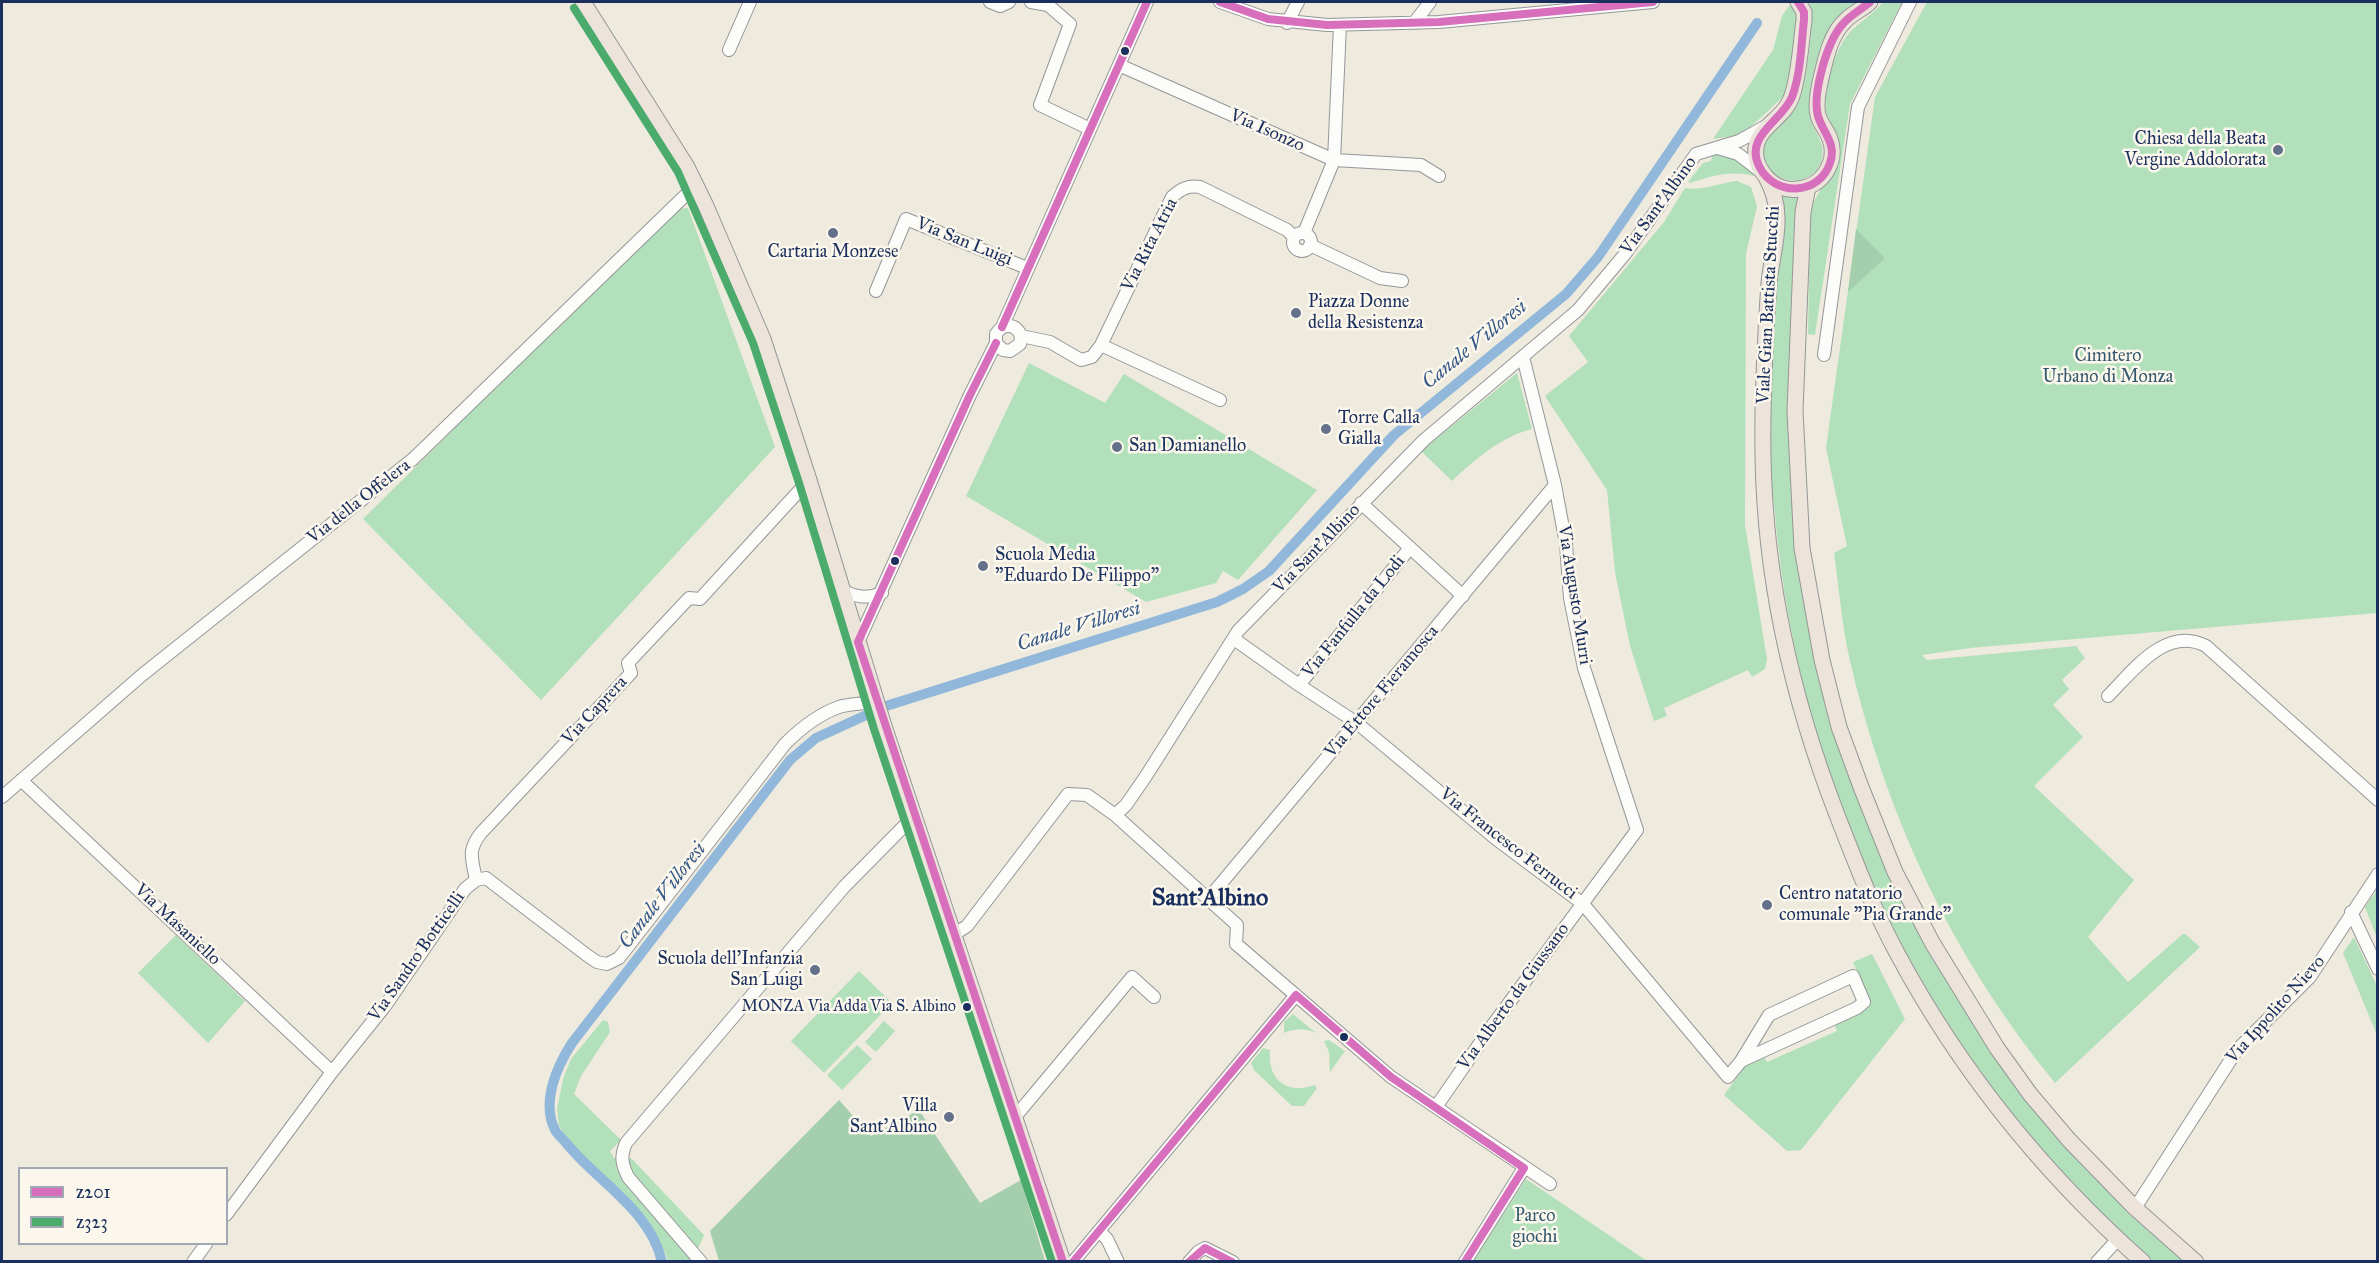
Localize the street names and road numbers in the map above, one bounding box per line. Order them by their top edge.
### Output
street label: Via Isonzo [1226,105,1308,157]
street label: Via Sant'Albino [1616,153,1702,259]
street label: Via Rita Atria [1117,195,1183,295]
street label: Viale Gian Battista Stucchi [1753,205,1785,405]
street label: Via San Luigi [913,213,1015,271]
street label: Via della Offelera [303,455,415,549]
street label: Via Sant'Albino [1269,500,1365,598]
street label: Via Augusto Murri [1552,524,1596,666]
street label: Via Fanfulla da Lodi [1298,551,1410,683]
street label: Via Ettore Fieramosca [1320,621,1444,763]
street label: Via Caprera [558,672,632,750]
street label: Via Francesco Ferrucci [1435,784,1581,904]
street label: Via Masaniello [129,880,225,970]
street label: Via Sandro Botticelli [364,888,470,1026]
street label: Via Alberto da Giussano [1453,919,1575,1075]
street label: Via Ippolito Nievo [2222,952,2330,1068]

